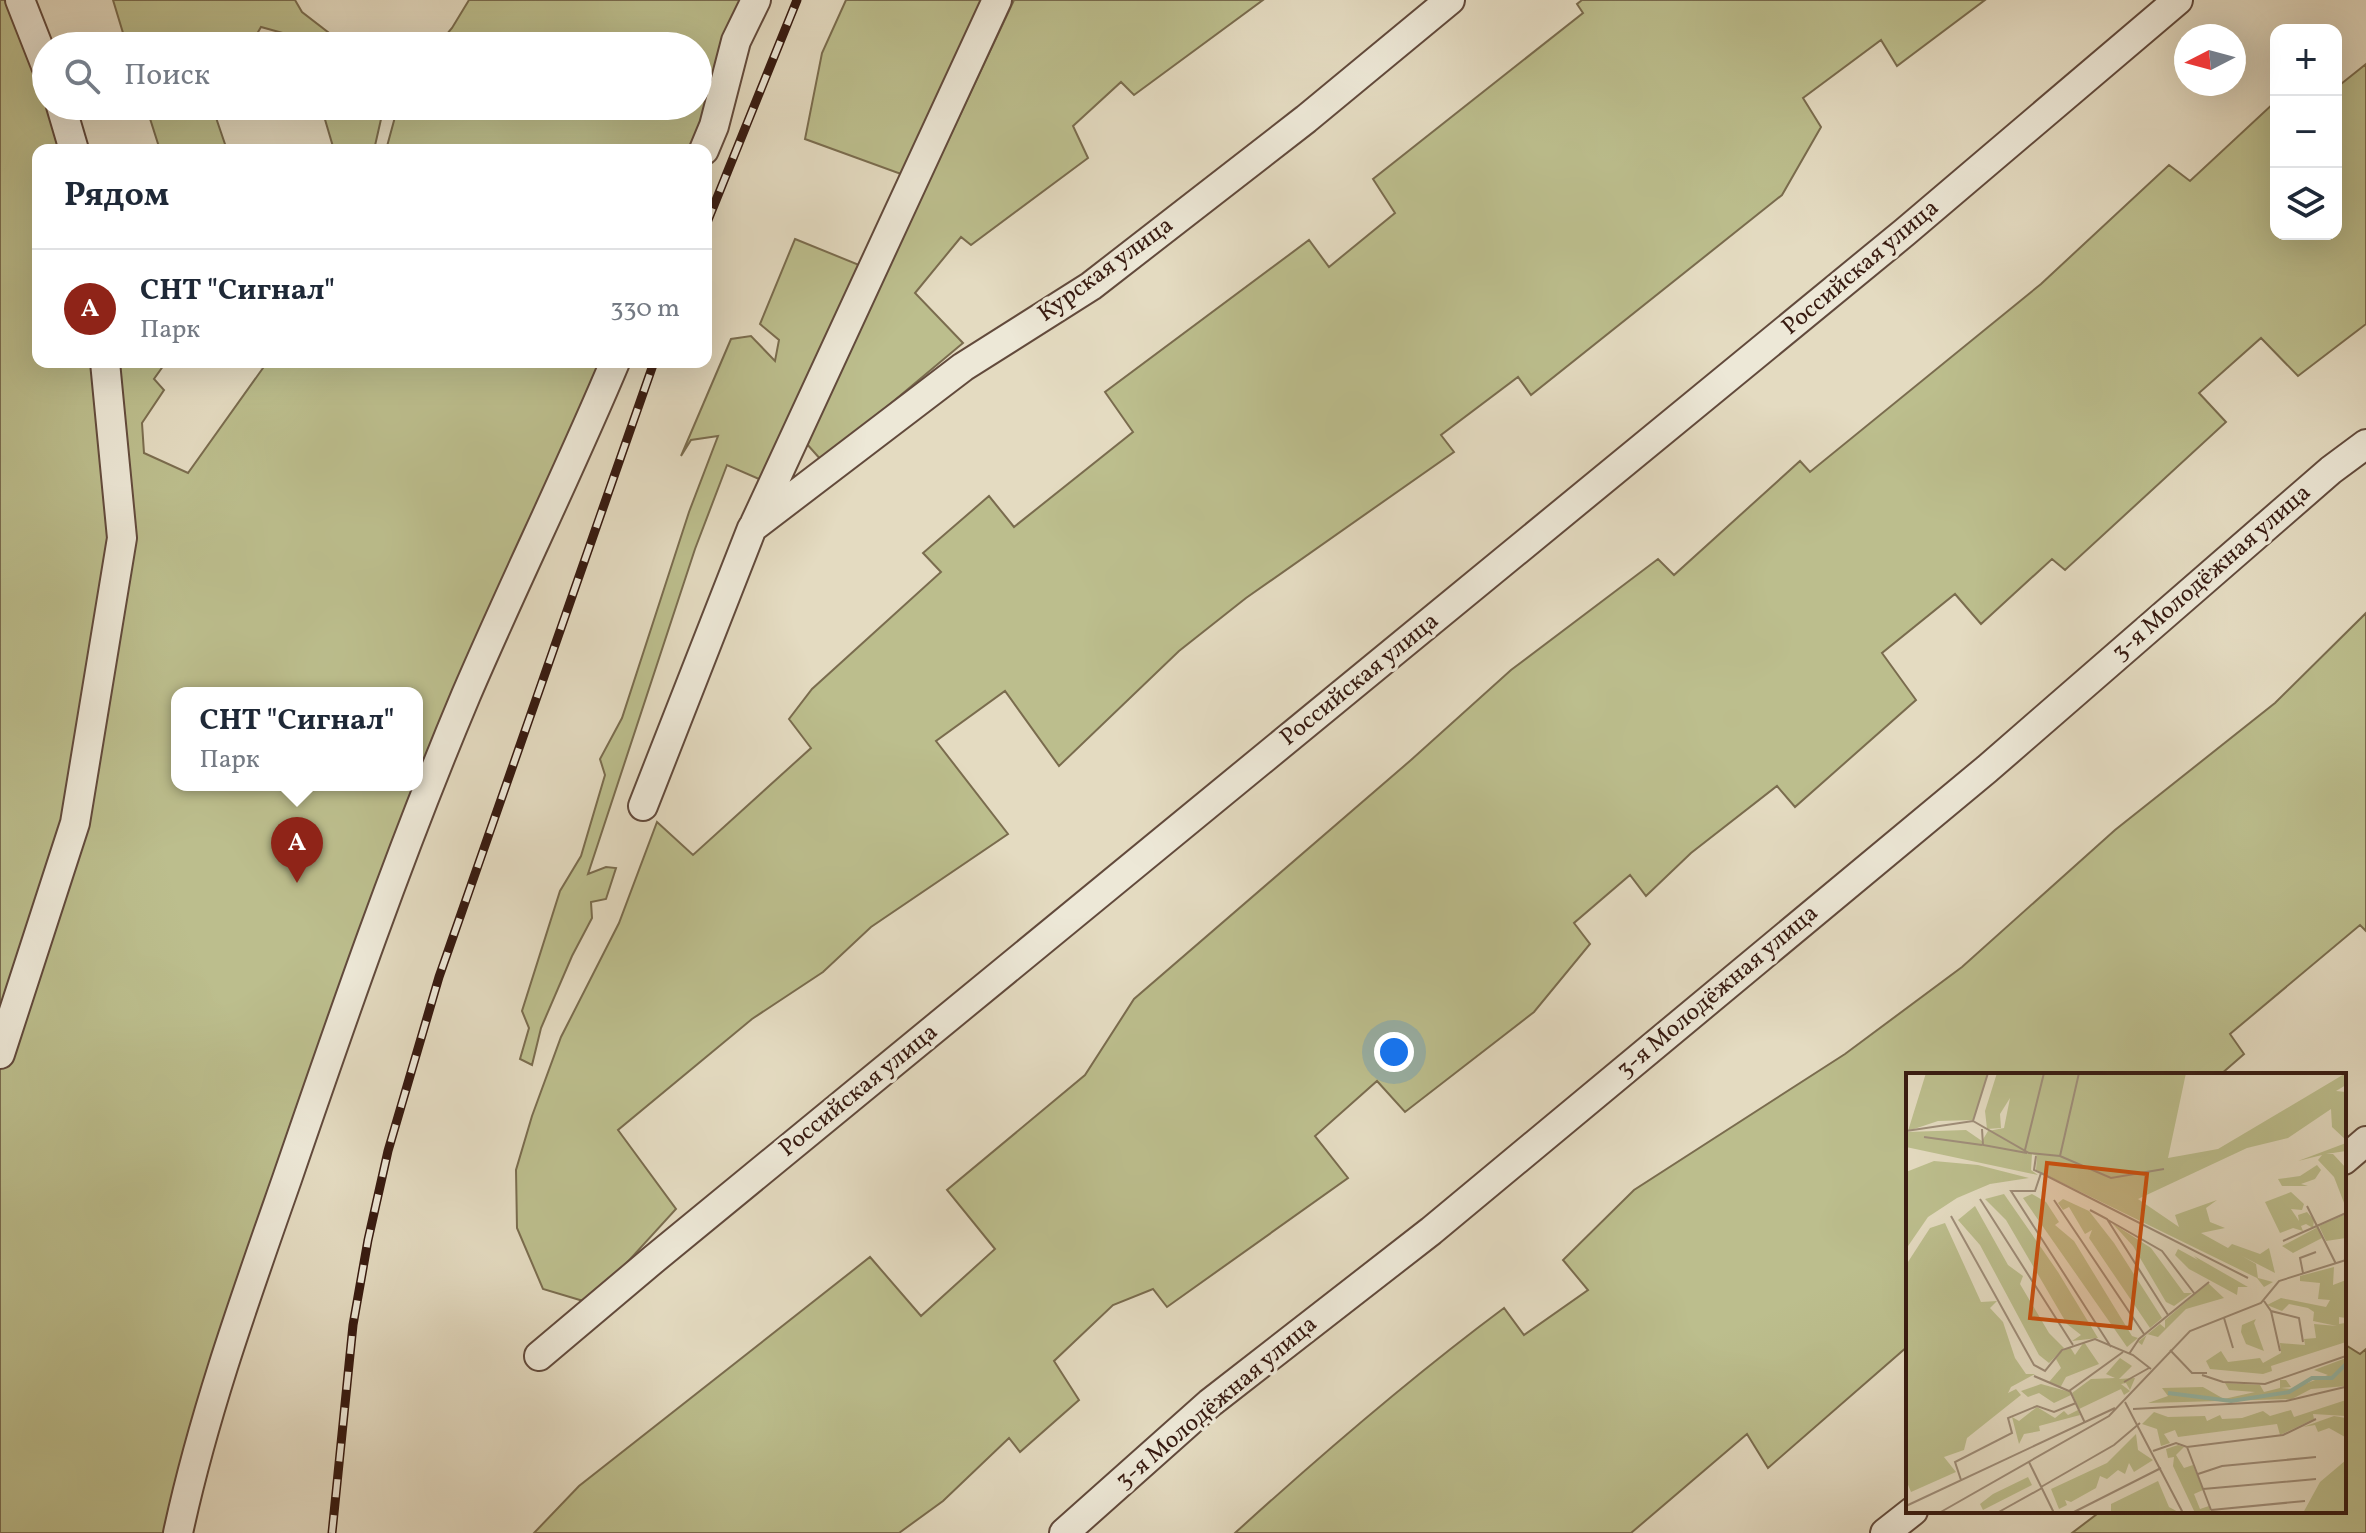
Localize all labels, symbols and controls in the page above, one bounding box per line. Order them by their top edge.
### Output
north arrow [2174,24,2246,96]
map controls [2270,24,2342,240]
button: + [2270,24,2342,96]
search box [32,32,712,120]
icon: search [60,54,104,98]
text: Поиск [124,55,210,97]
button: − [2270,96,2342,168]
button: layers [2270,168,2342,240]
text: Рядом [64,173,169,220]
street label: Российская улица [1775,192,1947,344]
street label: Курская улица [1031,209,1181,331]
text: СНТ "Сигнал" [140,270,335,312]
text: A [81,291,99,327]
text: 330 m [610,291,680,327]
text: Парк [140,312,200,348]
street label: 3-я Молодёжная улица [2105,477,2319,669]
street label: Российская улица [1273,605,1447,755]
popup [171,687,423,791]
text: СНТ "Сигнал" [199,700,395,742]
text: Парк [199,742,260,778]
pin: A [271,817,323,883]
street label: 3-я Молодёжная улица [1610,897,1826,1087]
street label: Российская улица [772,1016,946,1166]
your location [1374,1032,1414,1072]
inset map [1906,1073,2346,1513]
street label: 3-я Молодёжная улица [1109,1308,1325,1498]

